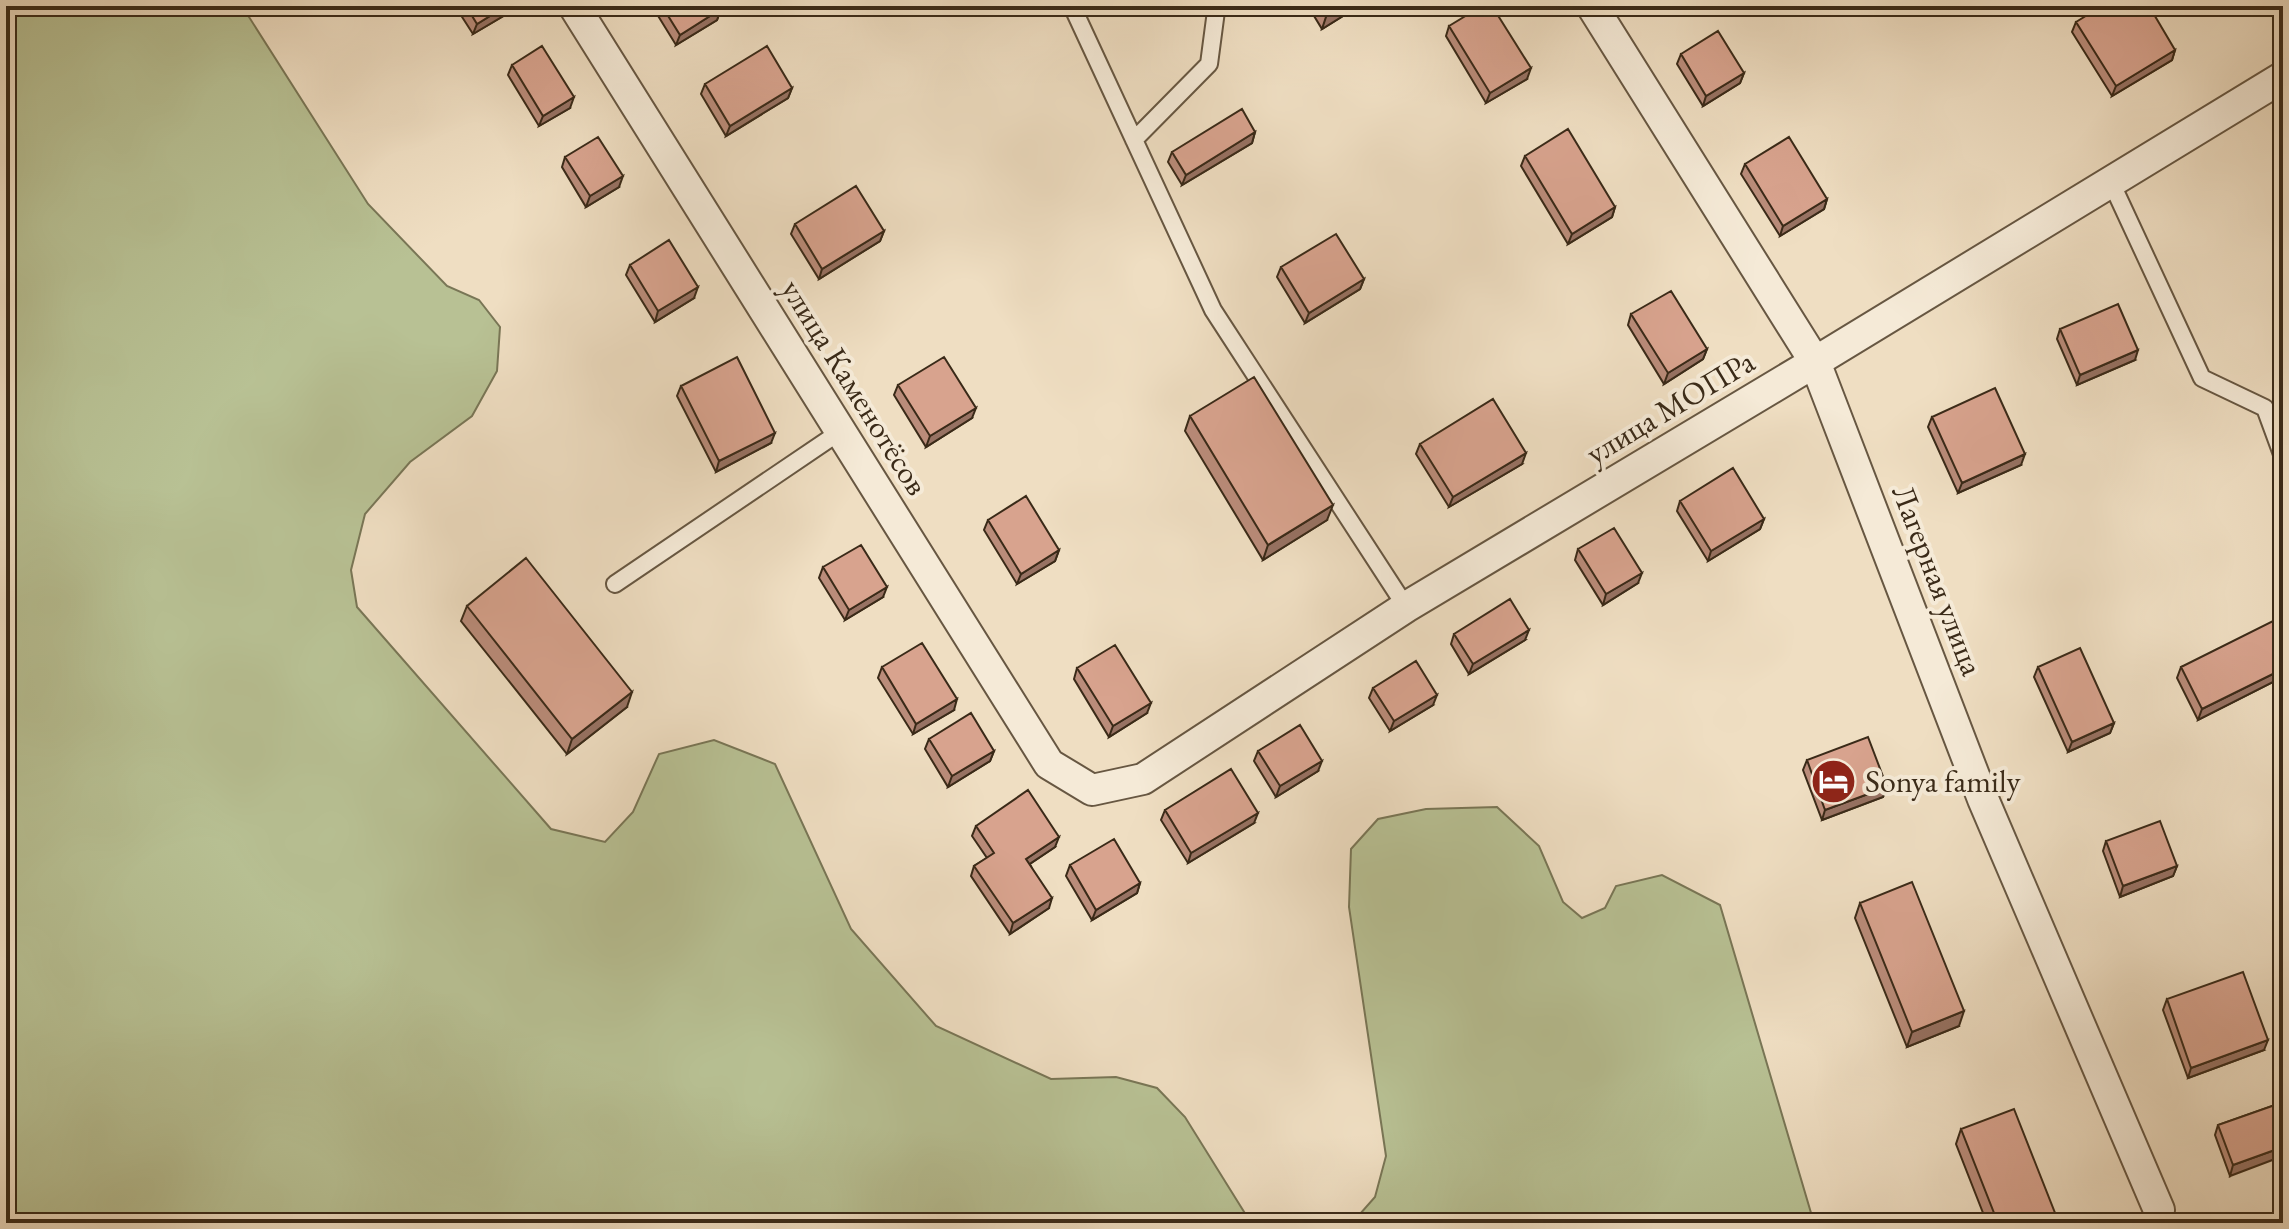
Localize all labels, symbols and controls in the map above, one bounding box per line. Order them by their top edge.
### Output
street label: улица Каменотёсов [772,271,938,503]
street label: улица МОПРа [1578,340,1762,474]
street label: Лагерная улица [1882,479,1994,681]
hotel icon: Sonya family [1810,757,1858,805]
place label: Sonya family [1865,760,2022,802]

